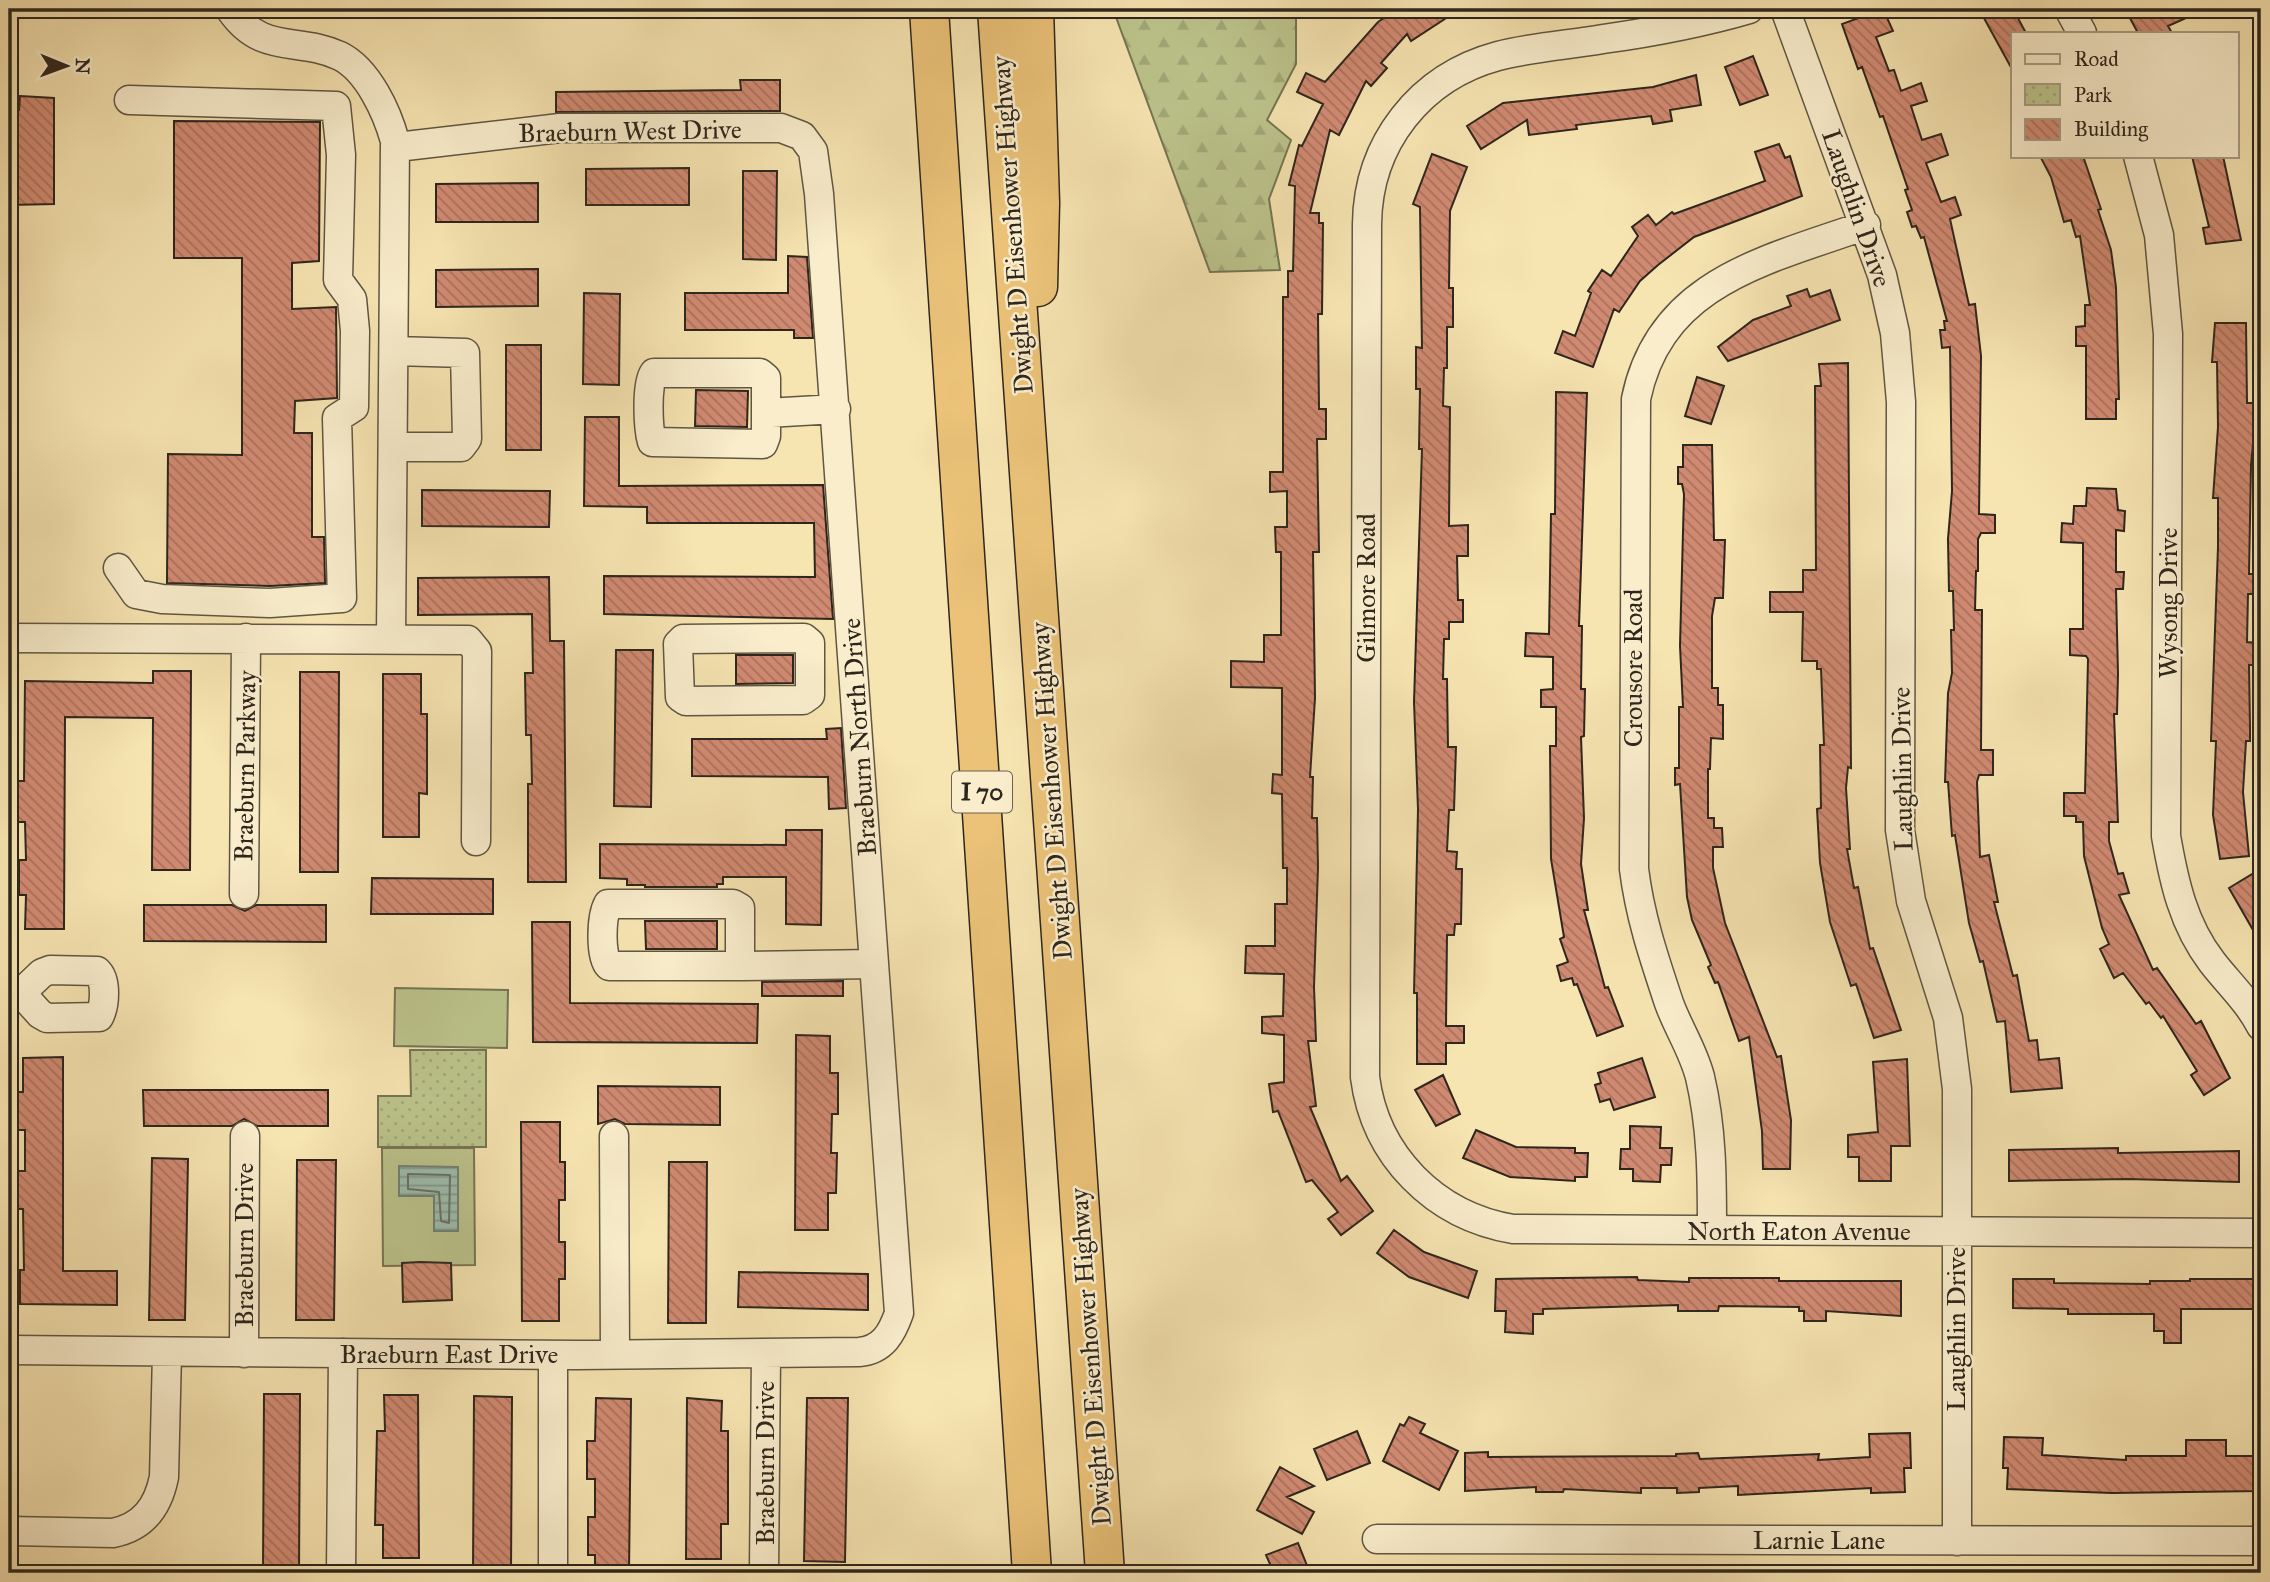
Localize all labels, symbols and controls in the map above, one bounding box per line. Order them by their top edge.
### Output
north arrow [32,32,102,102]
legend [2011,32,2238,158]
text: Road [2074,46,2119,72]
street label: Dwight D Eisenhower Highway [984,54,1040,395]
text: N [71,58,94,75]
text: Park [2074,82,2112,108]
street label: Braeburn West Drive [518,113,742,149]
text: Building [2074,116,2148,142]
street label: Laughlin Drive [1815,125,1899,291]
street label: Gilmore Road [1350,513,1382,663]
street label: Wysong Drive [2152,527,2184,679]
street label: Crousore Road [1617,589,1649,747]
street label: Braeburn North Drive [835,617,883,857]
street label: Dwight D Eisenhower Highway [1023,620,1079,961]
street label: Braeburn Parkway [227,669,263,862]
street label: Laughlin Drive [1885,686,1919,852]
road number: I 70 [952,772,1012,812]
street label: Braeburn Drive [228,1163,260,1327]
street label: Dwight D Eisenhower Highway [1062,1186,1118,1527]
street label: North Eaton Avenue [1687,1215,1911,1247]
street label: Laughlin Drive [1940,1247,1972,1411]
street label: Braeburn East Drive [340,1338,558,1370]
street label: Braeburn Drive [749,1381,781,1545]
street label: Larnie Lane [1753,1524,1885,1556]

